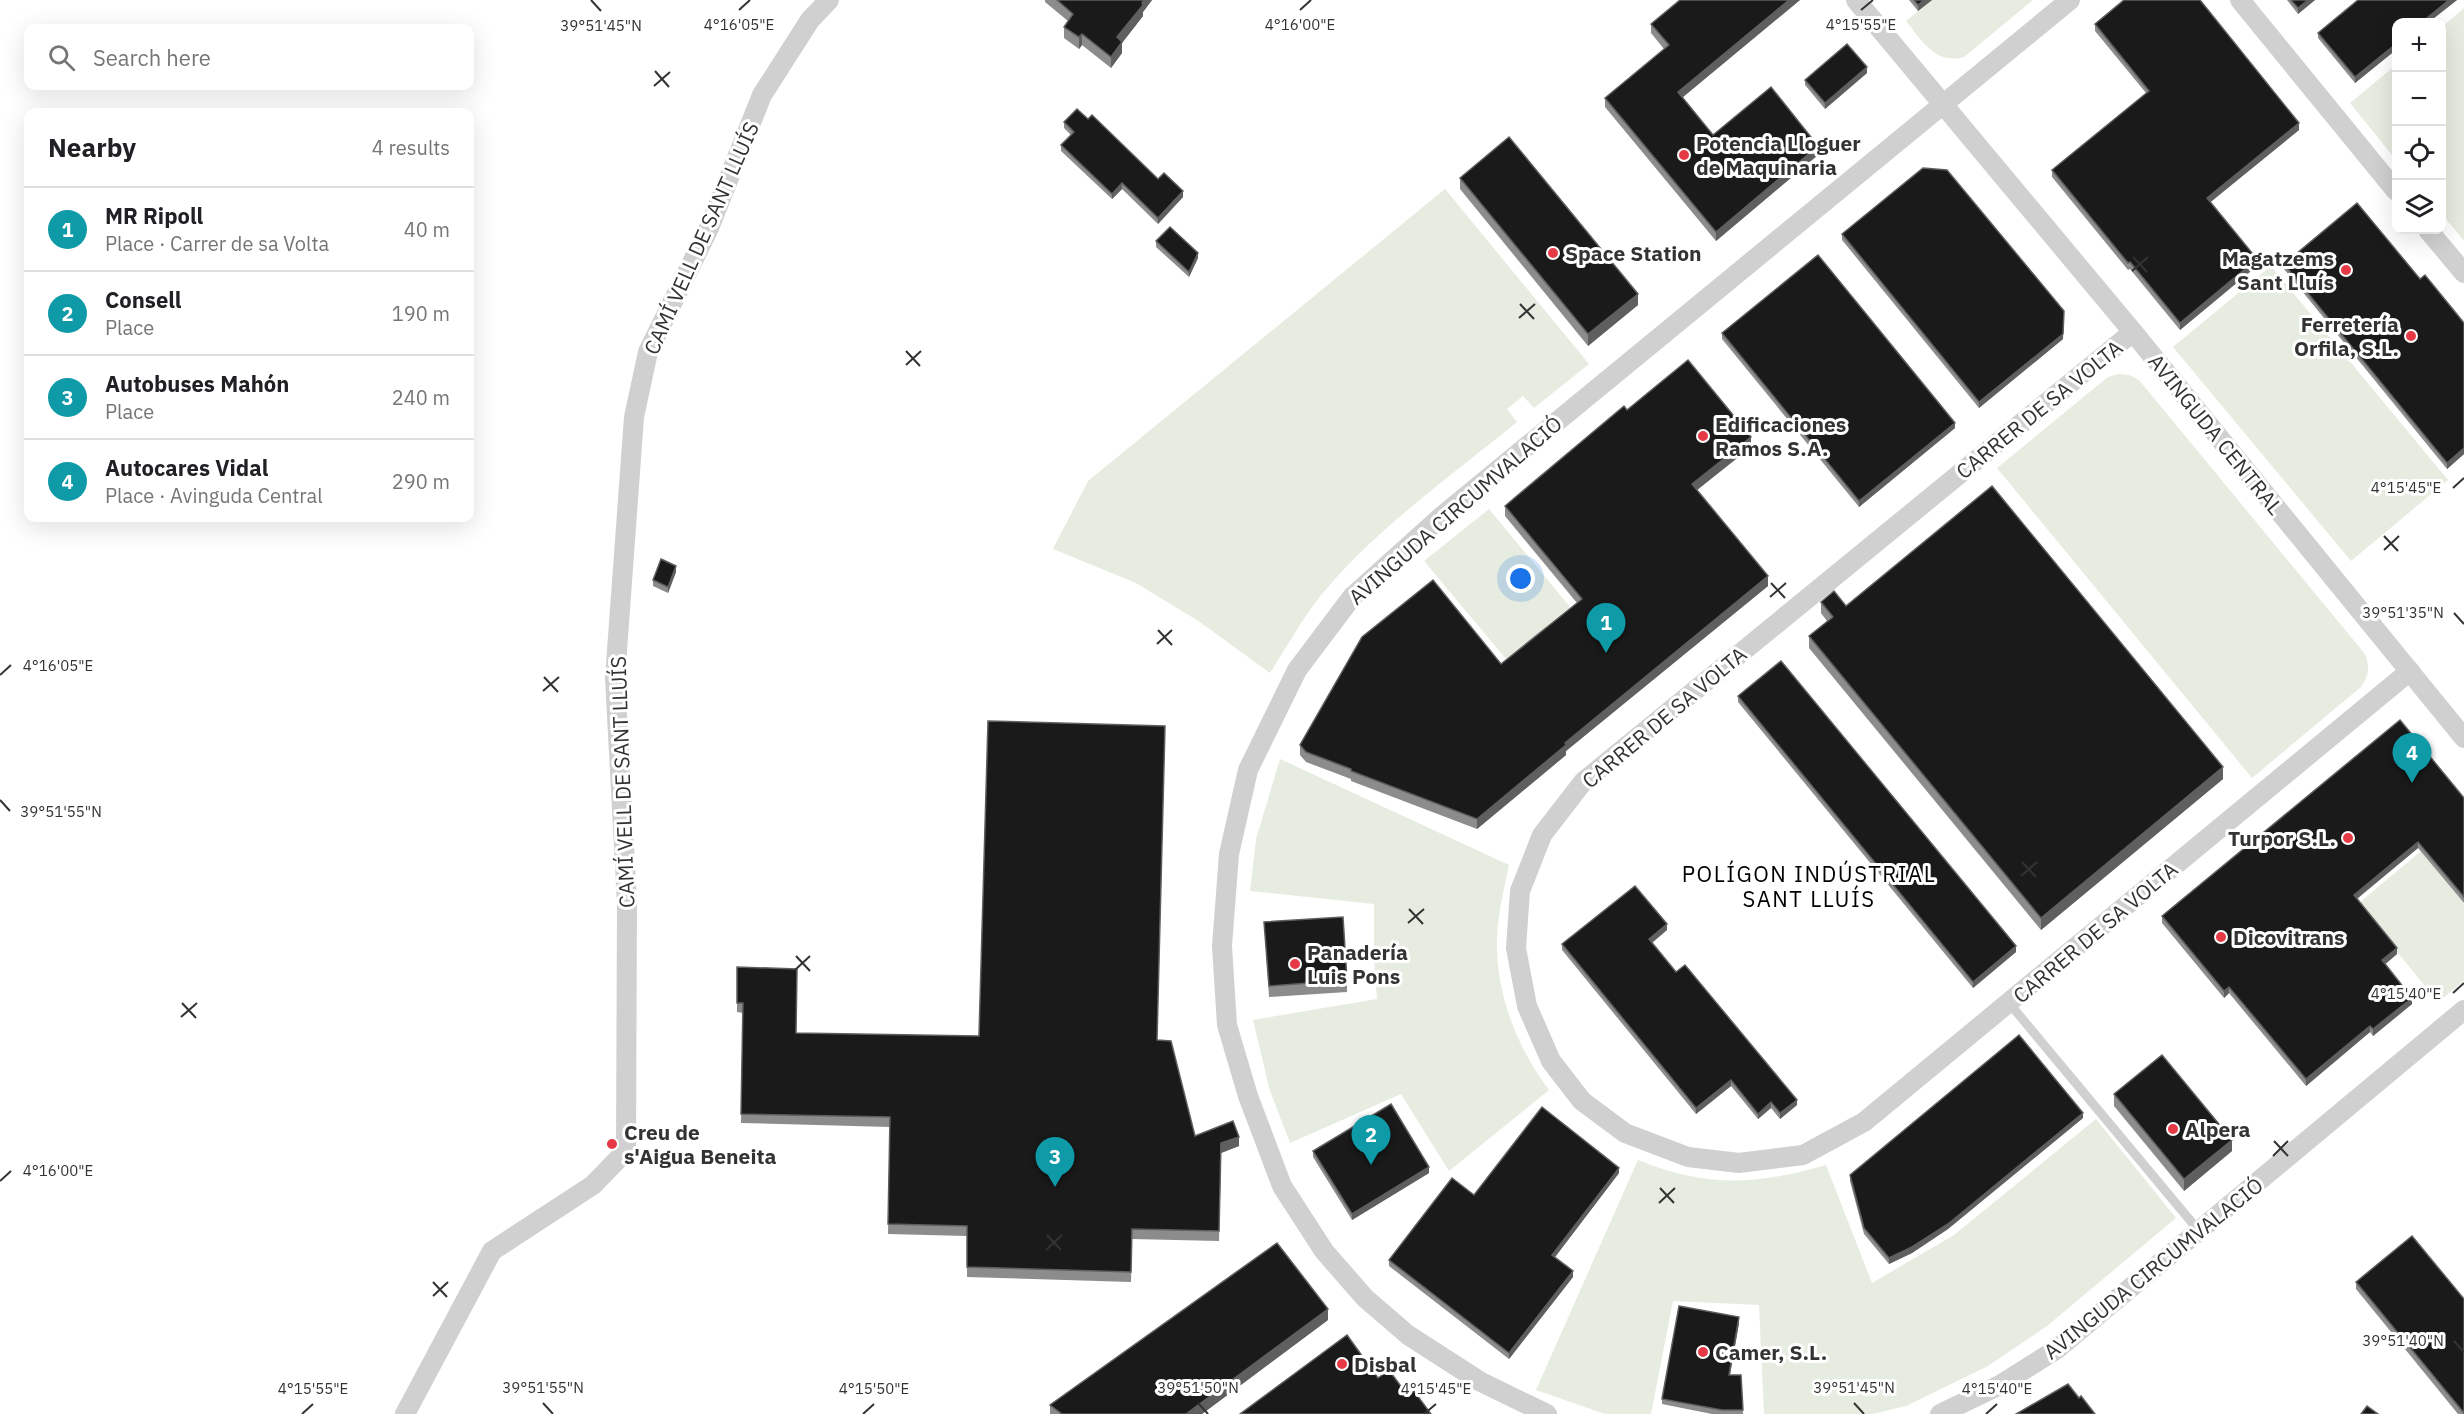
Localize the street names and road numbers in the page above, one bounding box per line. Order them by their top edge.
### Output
street label: CAMÍ VELL DE SANT LLUÍS [637,117,765,359]
street label: CARRER DE SA VOLTA [1950,333,2128,485]
street label: AVINGUDA CENTRAL [2142,348,2290,520]
street label: AVINGUDA CIRCUMVALACIÓ [1342,409,1568,611]
street label: CARRER DE SA VOLTA [1576,640,1752,794]
street label: CAMÍ VELL DE SANT LLUÍS [604,656,640,908]
street label: CARRER DE SA VOLTA [2007,855,2183,1009]
street label: AVINGUDA CIRCUMVALACIÓ [2038,1171,2268,1365]

